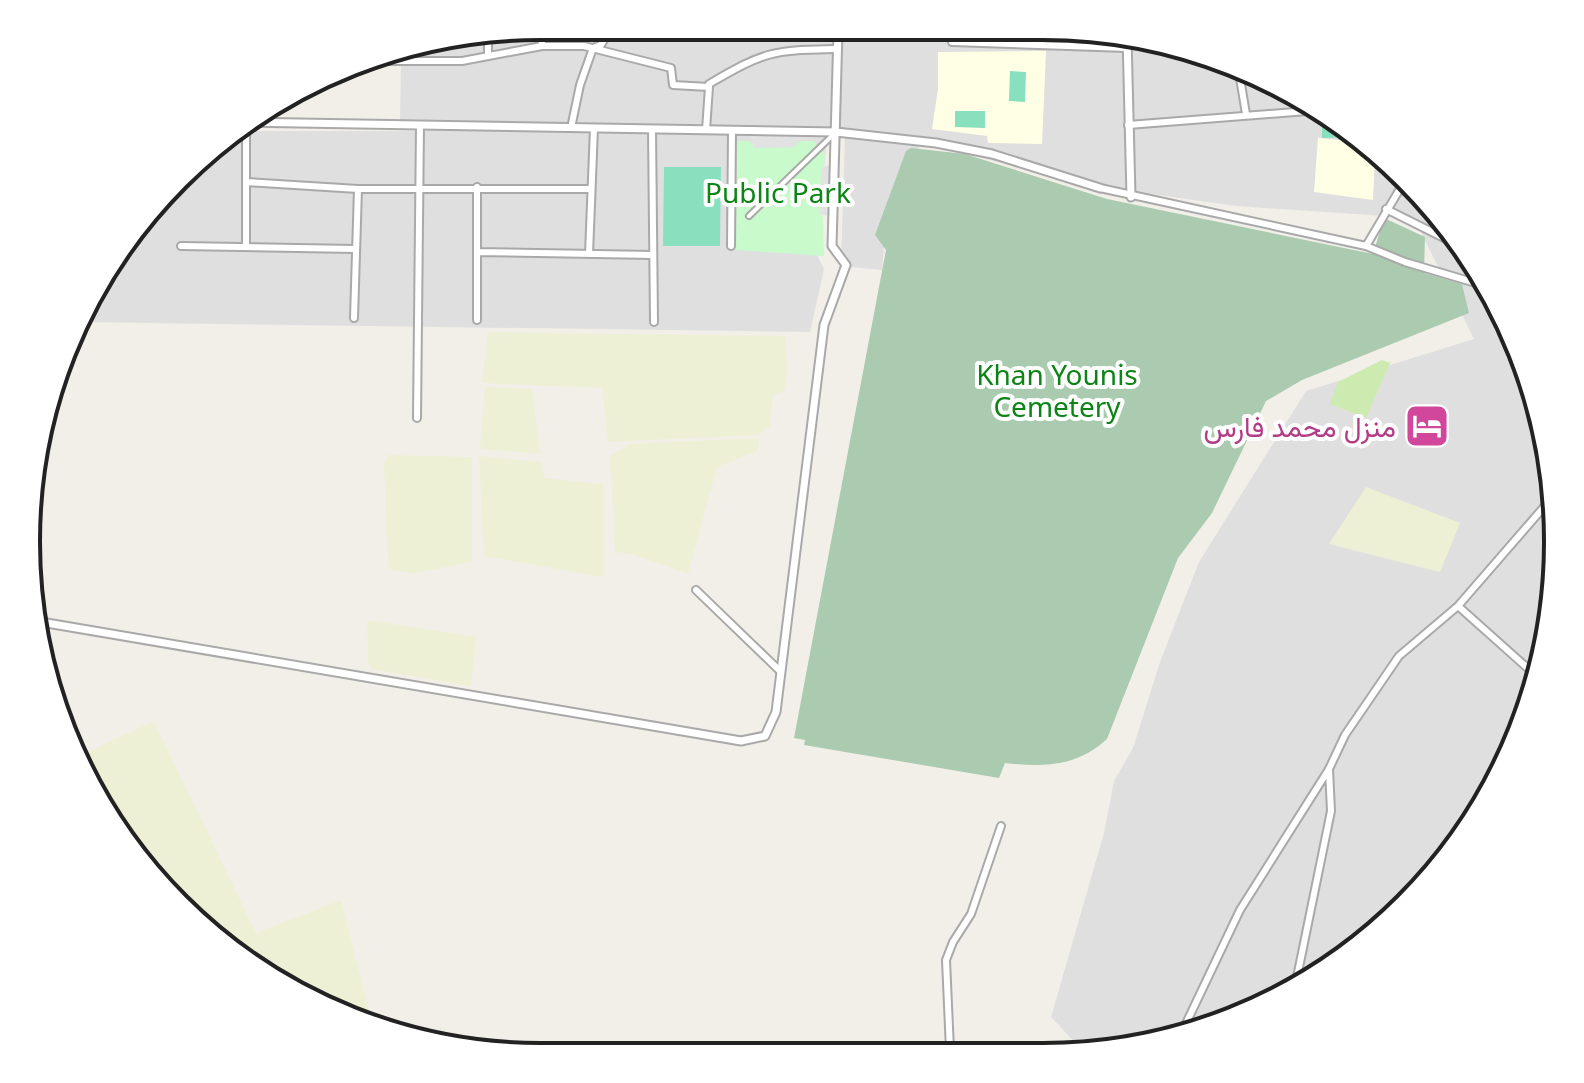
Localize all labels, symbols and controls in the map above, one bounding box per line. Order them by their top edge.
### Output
park label: Public Park [705,173,851,211]
park label: Khan Younis Cemetery [976,355,1138,425]
hotel icon: منزل محمد فارس [1403,402,1451,450]
place label: منزل محمد فارس [1204,407,1396,445]

